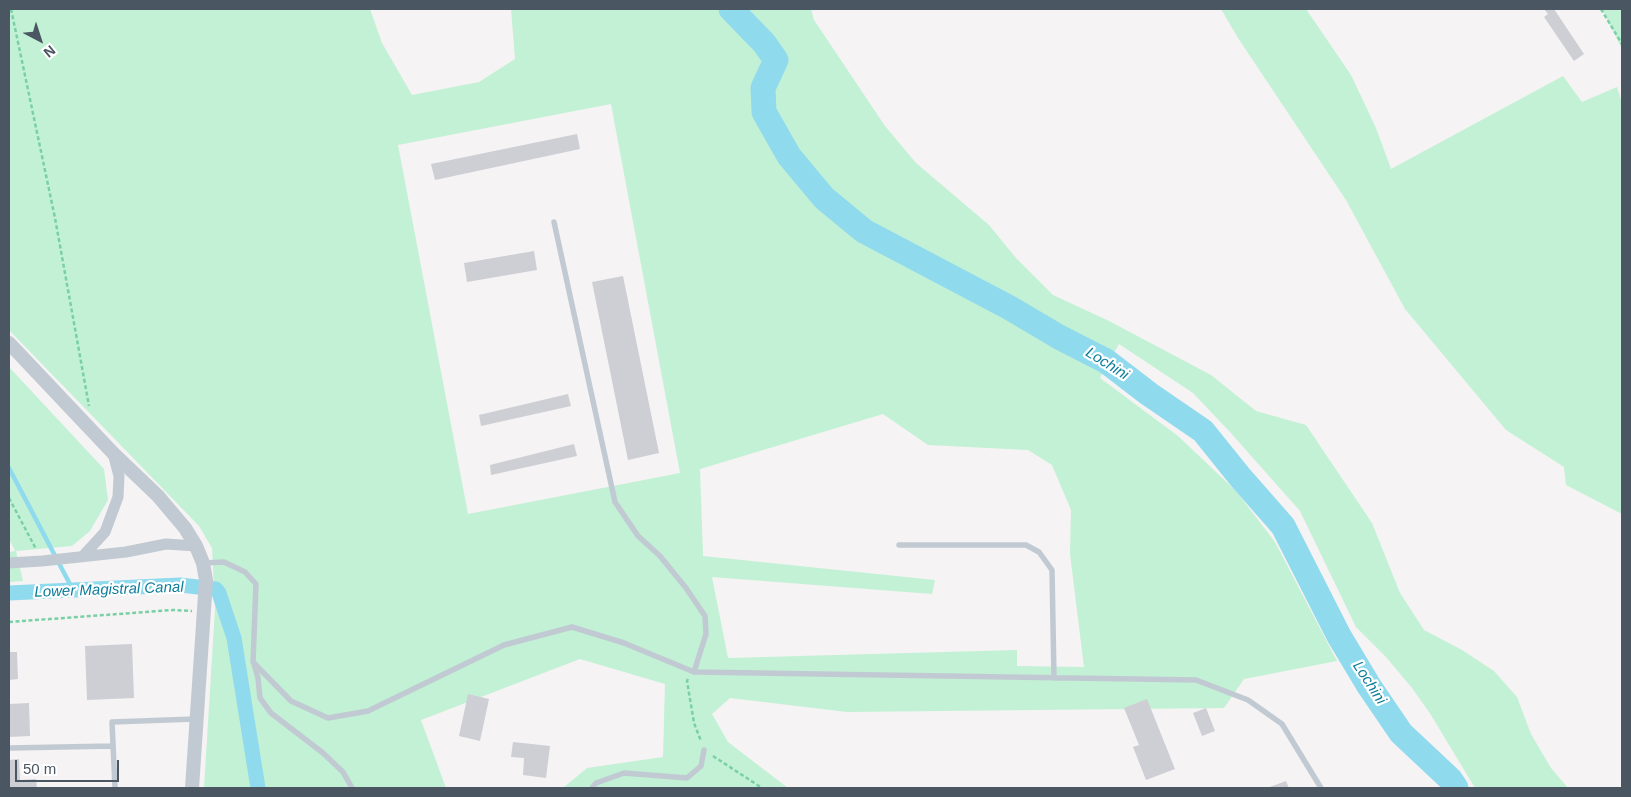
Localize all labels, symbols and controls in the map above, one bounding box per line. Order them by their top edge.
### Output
north arrow [15,15,65,65]
text: N [41,42,59,61]
water label: Lochini [1082,344,1132,384]
water label: Lower Magistral Canal [34,578,184,602]
water label: Lochini [1349,658,1389,708]
scale bar [18,750,121,782]
text: 50 m [23,760,56,777]

